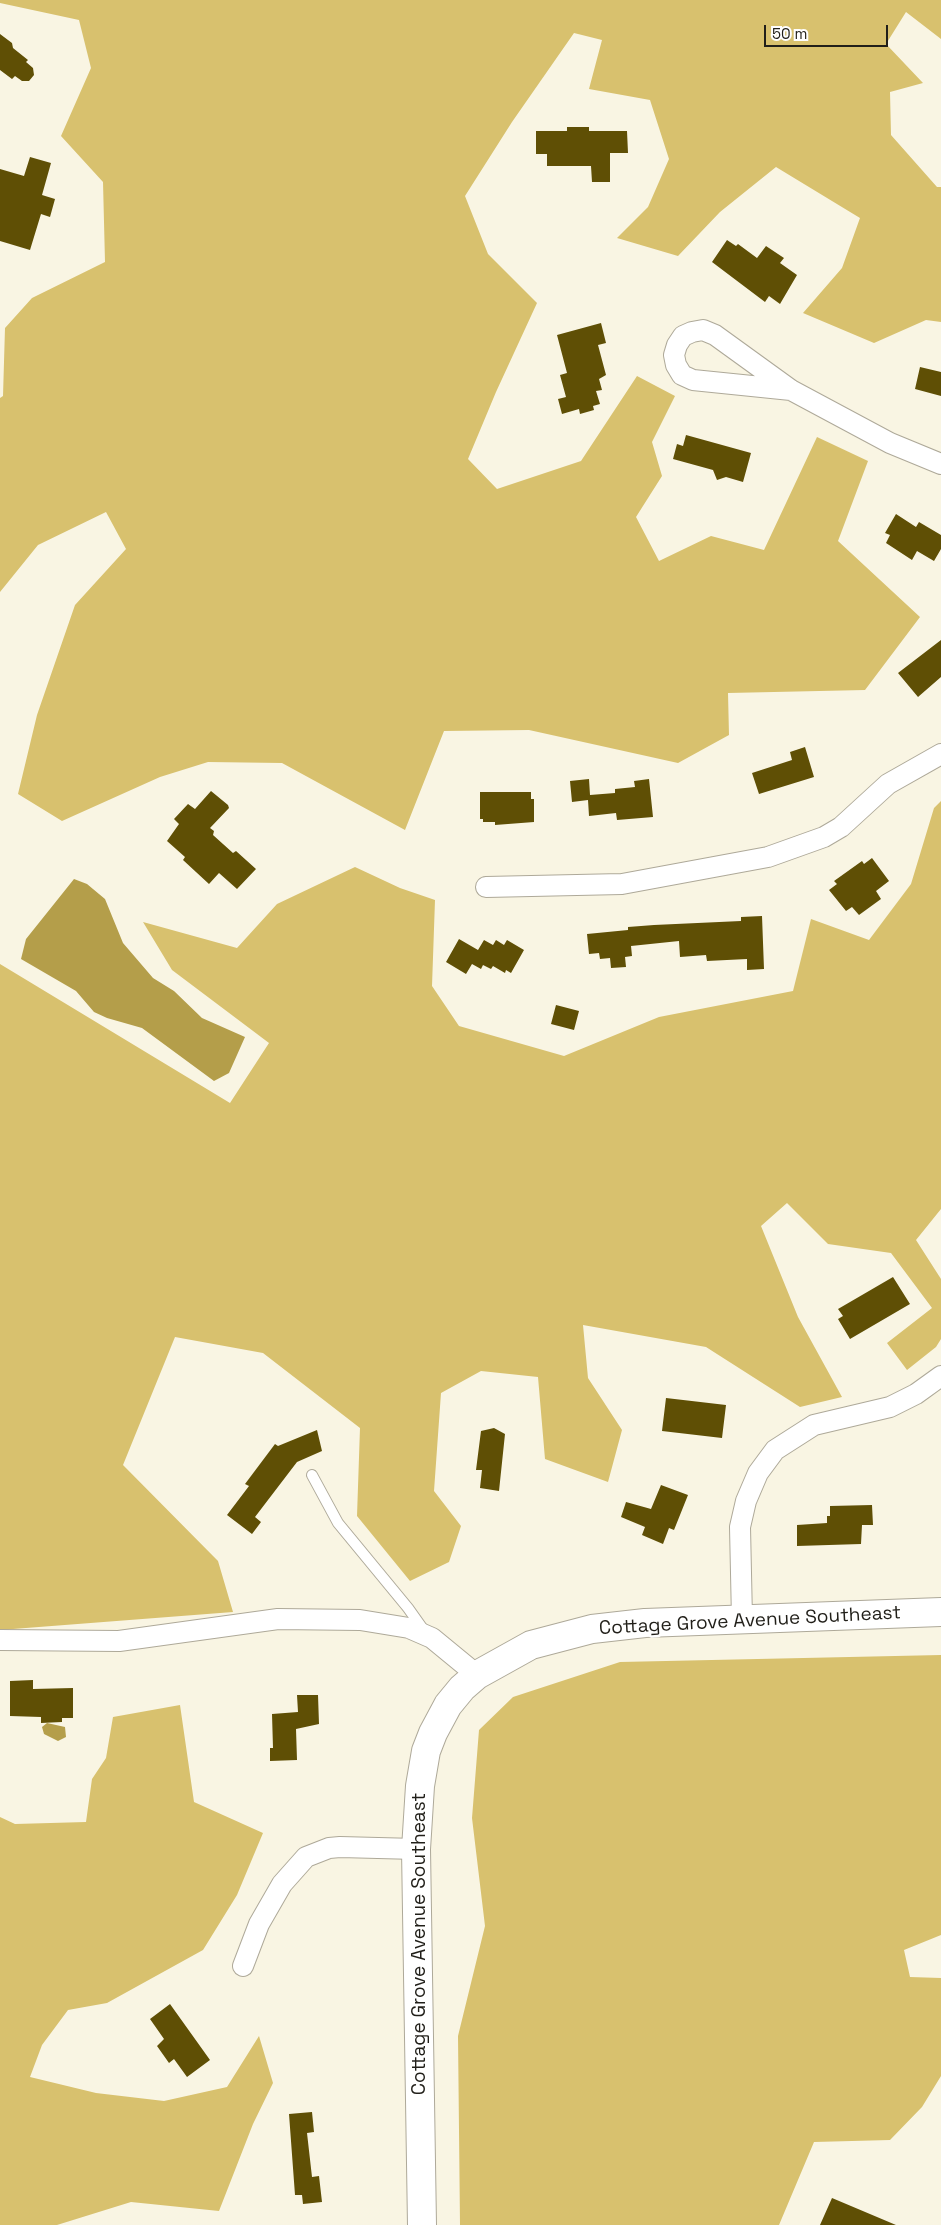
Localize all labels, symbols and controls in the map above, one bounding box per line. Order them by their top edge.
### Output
scale bar [766,15,890,47]
text: 50 m [772,24,807,43]
street label: Cottage Grove Avenue Southeast [598,1602,902,1640]
street label: Cottage Grove Avenue Southeast [409,1793,431,2095]

